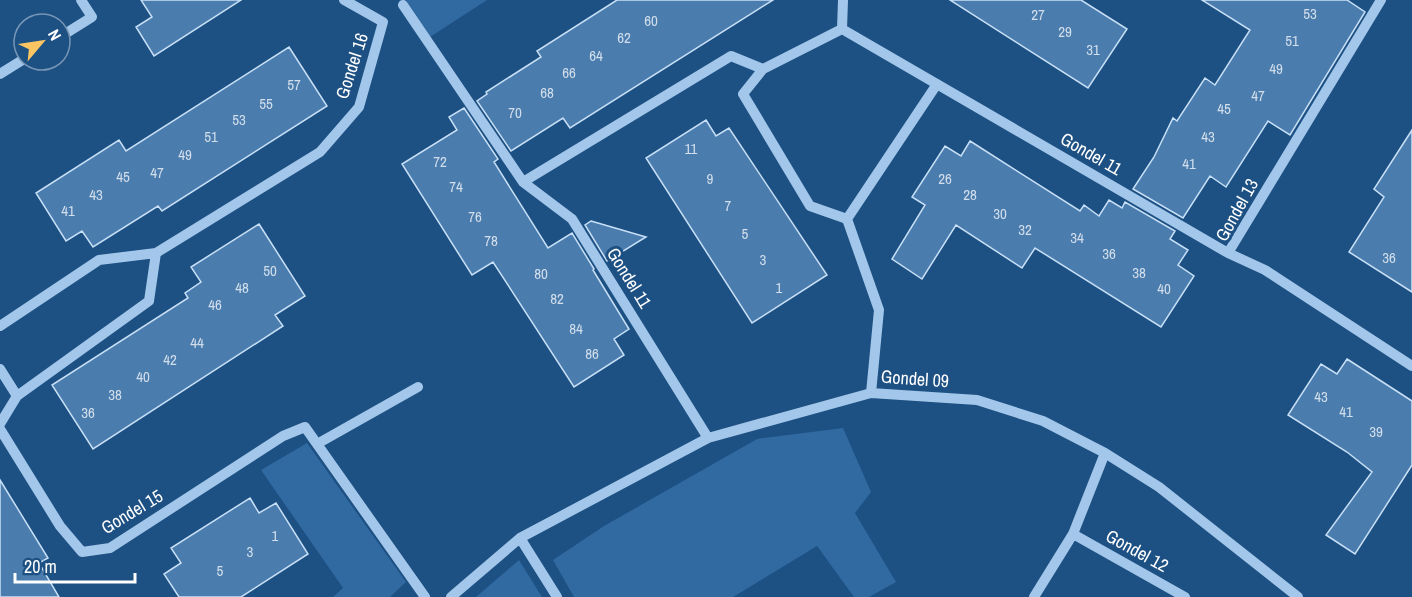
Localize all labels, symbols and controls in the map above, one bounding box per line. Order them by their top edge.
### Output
house number: 53 [1303,3,1317,24]
house number: 27 [1031,4,1045,25]
house number: 60 [644,10,658,31]
north arrow [12,12,72,72]
house number: 29 [1058,21,1072,42]
text: N [43,25,67,44]
house number: 62 [617,27,631,48]
street label: Gondel 16 [329,30,374,102]
house number: 51 [1285,30,1299,51]
house number: 31 [1086,39,1100,60]
house number: 64 [589,45,603,66]
house number: 49 [1269,58,1283,79]
house number: 66 [562,62,576,83]
house number: 57 [287,74,301,95]
house number: 68 [540,82,554,103]
house number: 47 [1251,85,1265,106]
house number: 55 [259,93,273,114]
house number: 45 [1217,98,1231,119]
house number: 70 [508,102,522,123]
house number: 53 [232,109,246,130]
house number: 51 [204,126,218,147]
street label: Gondel 11 [1056,126,1127,182]
house number: 43 [1201,126,1215,147]
house number: 11 [685,138,698,159]
house number: 49 [178,144,192,165]
house number: 72 [433,151,447,172]
house number: 41 [1182,153,1196,174]
house number: 47 [150,162,164,183]
house number: 45 [116,166,130,187]
house number: 9 [707,168,714,189]
house number: 26 [938,168,952,189]
street label: Gondel 13 [1209,174,1264,246]
house number: 74 [449,176,463,197]
house number: 43 [89,184,103,205]
house number: 28 [963,184,977,205]
house number: 7 [725,195,732,216]
house number: 41 [61,200,75,221]
house number: 30 [993,203,1007,224]
house number: 76 [468,206,482,227]
house number: 32 [1018,219,1032,240]
house number: 5 [742,223,749,244]
house number: 34 [1070,227,1084,248]
house number: 78 [484,230,498,251]
street label: Gondel 11 [601,243,658,313]
house number: 36 [1102,243,1116,264]
house number: 36 [1382,247,1396,268]
house number: 3 [760,249,767,270]
house number: 50 [263,260,277,281]
house number: 38 [1132,262,1146,283]
house number: 80 [534,263,548,284]
house number: 48 [235,277,249,298]
house number: 1 [776,277,783,298]
house number: 40 [1157,278,1171,299]
house number: 82 [550,288,564,309]
house number: 46 [208,294,222,315]
house number: 84 [569,318,583,339]
house number: 44 [190,332,204,353]
house number: 86 [585,343,599,364]
house number: 42 [163,349,177,370]
street label: Gondel 09 [880,364,950,393]
house number: 40 [136,366,150,387]
house number: 38 [108,384,122,405]
house number: 43 [1314,386,1328,407]
house number: 41 [1339,401,1353,422]
house number: 36 [81,402,95,423]
house number: 39 [1369,421,1383,442]
street label: Gondel 15 [96,483,167,540]
street label: Gondel 12 [1101,523,1173,578]
house number: 1 [272,525,279,546]
house number: 3 [247,541,254,562]
scale bar [15,546,135,584]
text: 20 m [24,554,57,579]
house number: 5 [217,560,224,581]

